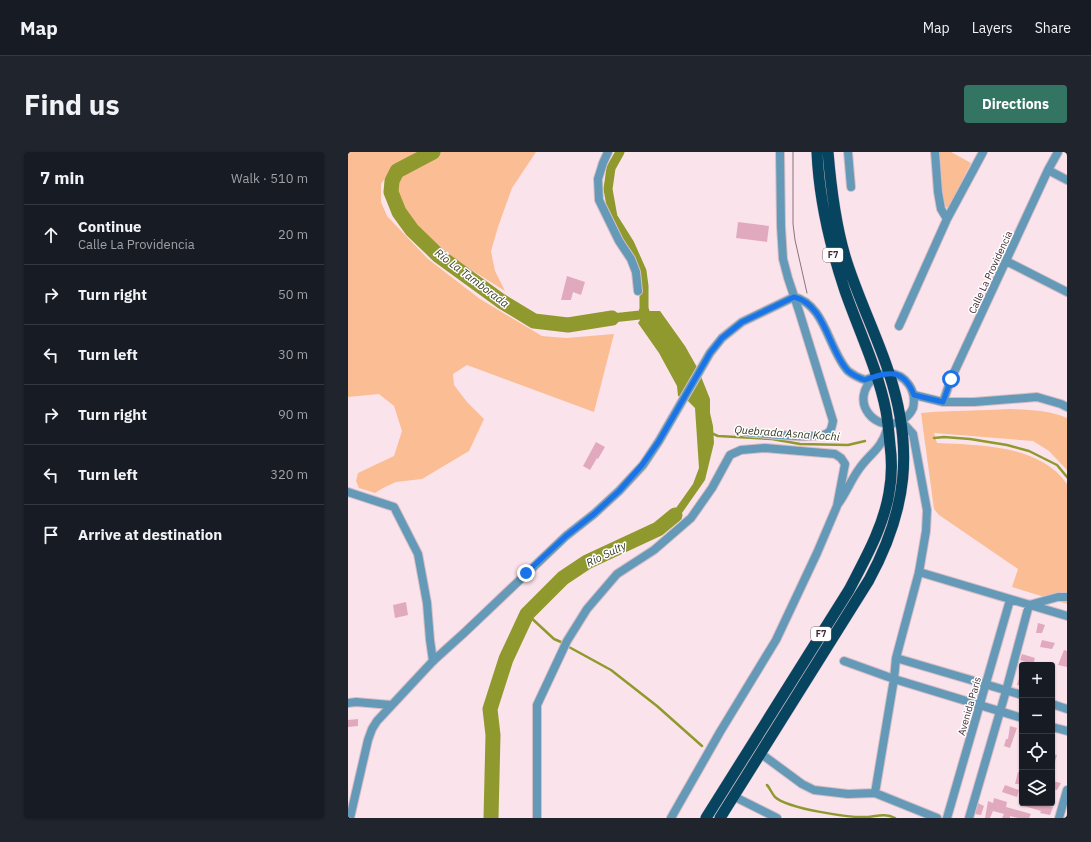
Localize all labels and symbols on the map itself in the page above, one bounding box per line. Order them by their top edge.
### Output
street label: Calle La Providencia [966,228,1016,316]
water label: Río La Tamborada [432,246,512,310]
road number: F7 [823,248,843,262]
route start [942,370,960,388]
water label: Quebrada Asna Kochi [734,422,840,444]
water label: Río Sulty [584,538,629,570]
route end [517,564,535,582]
road number: F7 [811,627,831,641]
street label: Avenida París [955,675,984,737]

